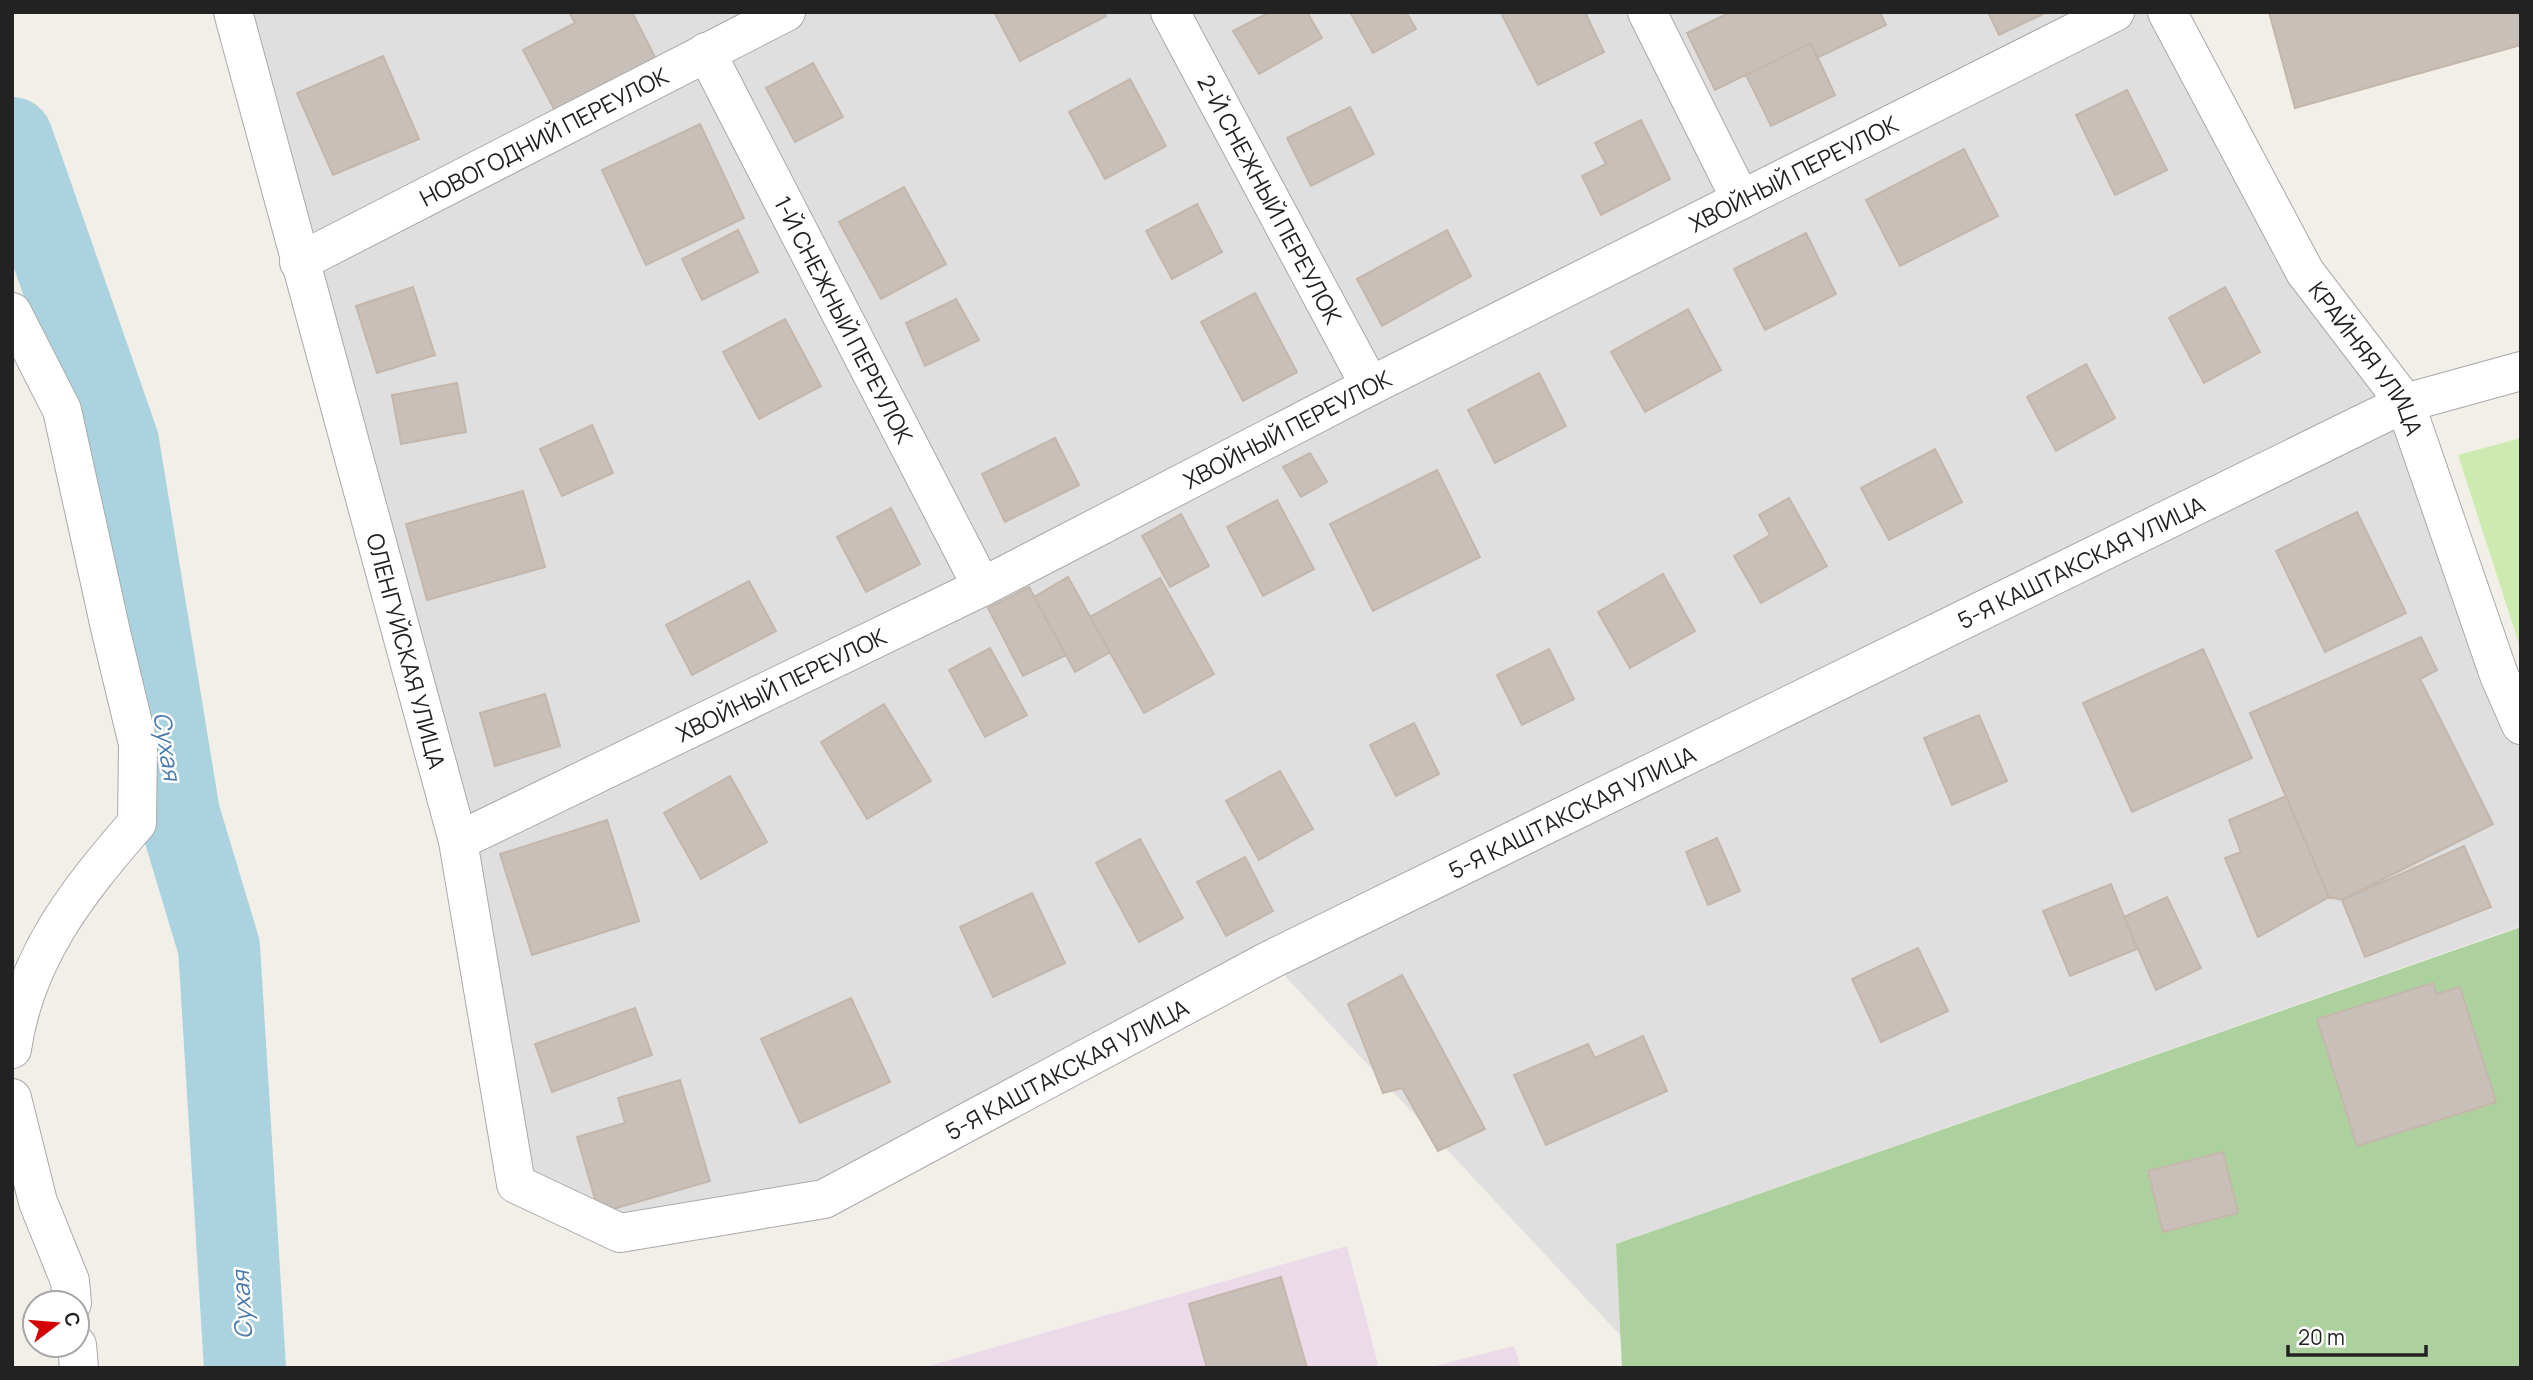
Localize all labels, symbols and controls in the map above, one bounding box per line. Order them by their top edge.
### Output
street label: НОВОГОДНИЙ ПЕРЕУЛОК [414,59,674,214]
street label: 2-Й СНЕЖНЫЙ ПЕРЕУЛОК [1190,69,1350,330]
street label: ХВОЙНЫЙ ПЕРЕУЛОК [1683,107,1904,239]
street label: 1-Й СНЕЖНЫЙ ПЕРЕУЛОК [767,190,921,449]
street label: КРАЙНЯЯ УЛИЦА [2302,275,2431,440]
street label: ХВОЙНЫЙ ПЕРЕУЛОК [1178,362,1397,496]
street label: 5-Я КАШТАКСКАЯ УЛИЦА [1952,488,2210,636]
street label: ОЛЕНГУЙСКАЯ УЛИЦА [359,529,454,773]
street label: ХВОЙНЫЙ ПЕРЕУЛОК [671,620,892,749]
water label: Сухая [146,710,190,784]
street label: 5-Я КАШТАКСКАЯ УЛИЦА [1443,737,1701,886]
street label: 5-Я КАШТАКСКАЯ УЛИЦА [940,991,1194,1147]
water label: Сухая [223,1268,259,1340]
north arrow [21,1289,91,1359]
text: С [58,1309,87,1330]
scale bar [2288,1314,2426,1358]
text: 20 m [2298,1323,2345,1351]

